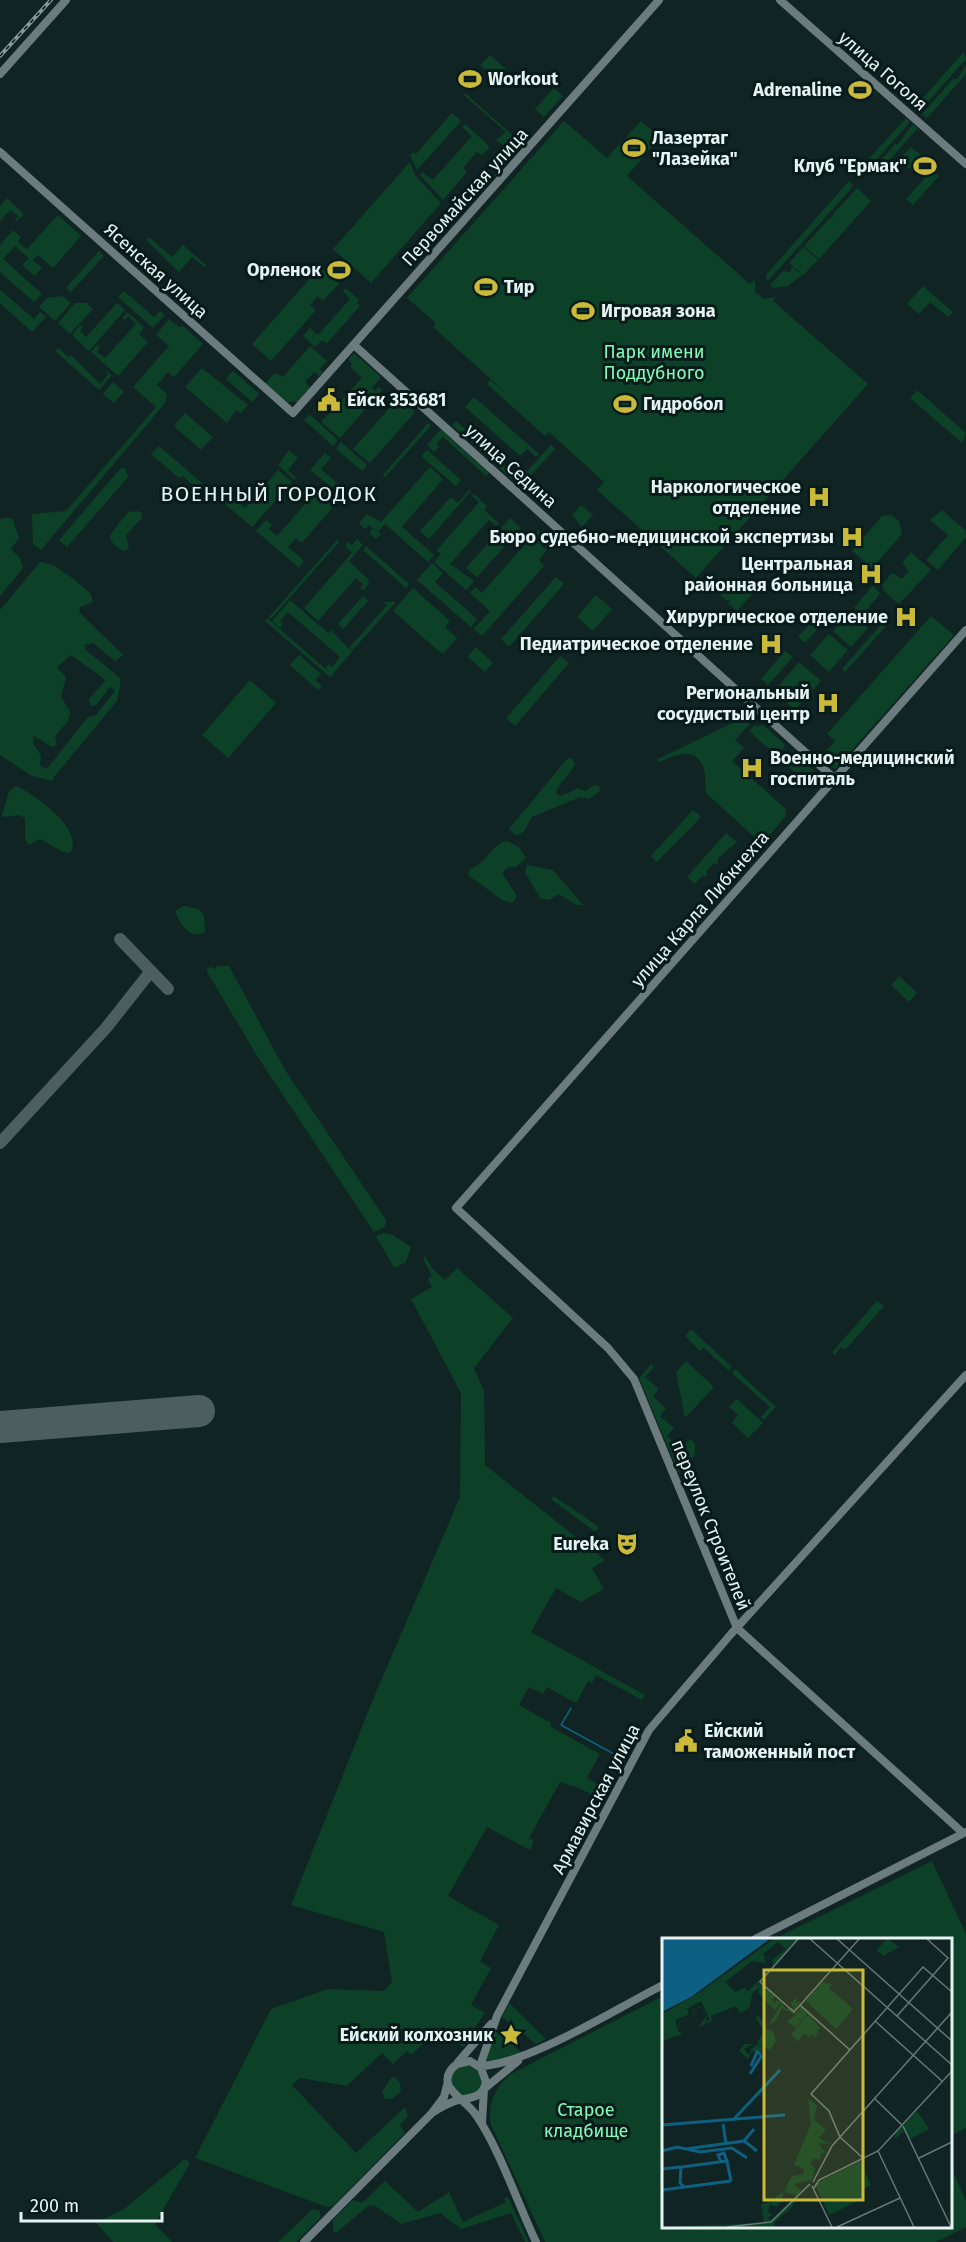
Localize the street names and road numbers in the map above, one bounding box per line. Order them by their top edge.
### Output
street label: улица Гоголя [834,26,932,116]
street label: Первомайская улица [397,123,533,271]
street label: Ясенская улица [100,219,212,323]
street label: улица Седина [461,419,561,513]
street label: улица Карла Либкнехта [626,827,774,991]
street label: переулок Строителей [667,1436,755,1614]
street label: Армавирская улица [547,1720,645,1878]

